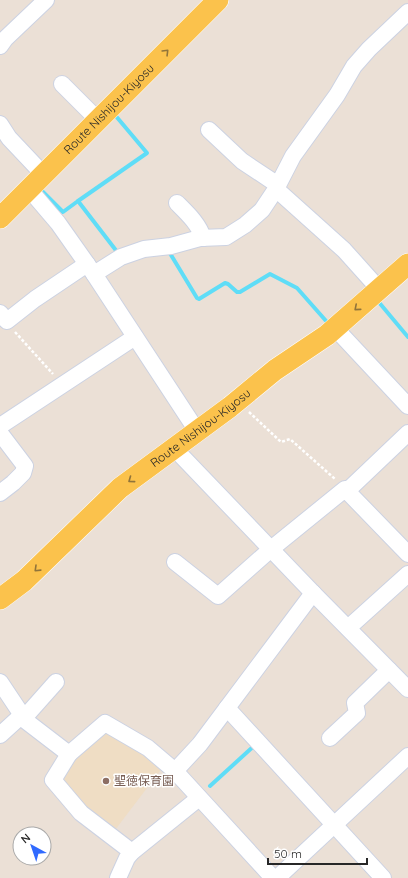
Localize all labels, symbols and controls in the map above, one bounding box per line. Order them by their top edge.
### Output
one-way arrow [161,49,169,57]
street label: Route Nishijou-Kiyosu [60,60,157,157]
one-way arrow [355,304,362,311]
street label: Route Nishijou-Kiyosu [147,385,253,470]
one-way arrow [129,475,136,482]
one-way arrow [34,564,42,572]
place label: 聖徳保育園 [114,773,174,788]
marker: 聖徳保育園 [101,776,111,786]
north arrow [12,826,52,866]
text: N [18,830,33,846]
scale bar [268,840,367,866]
text: 50 m [274,846,302,861]

